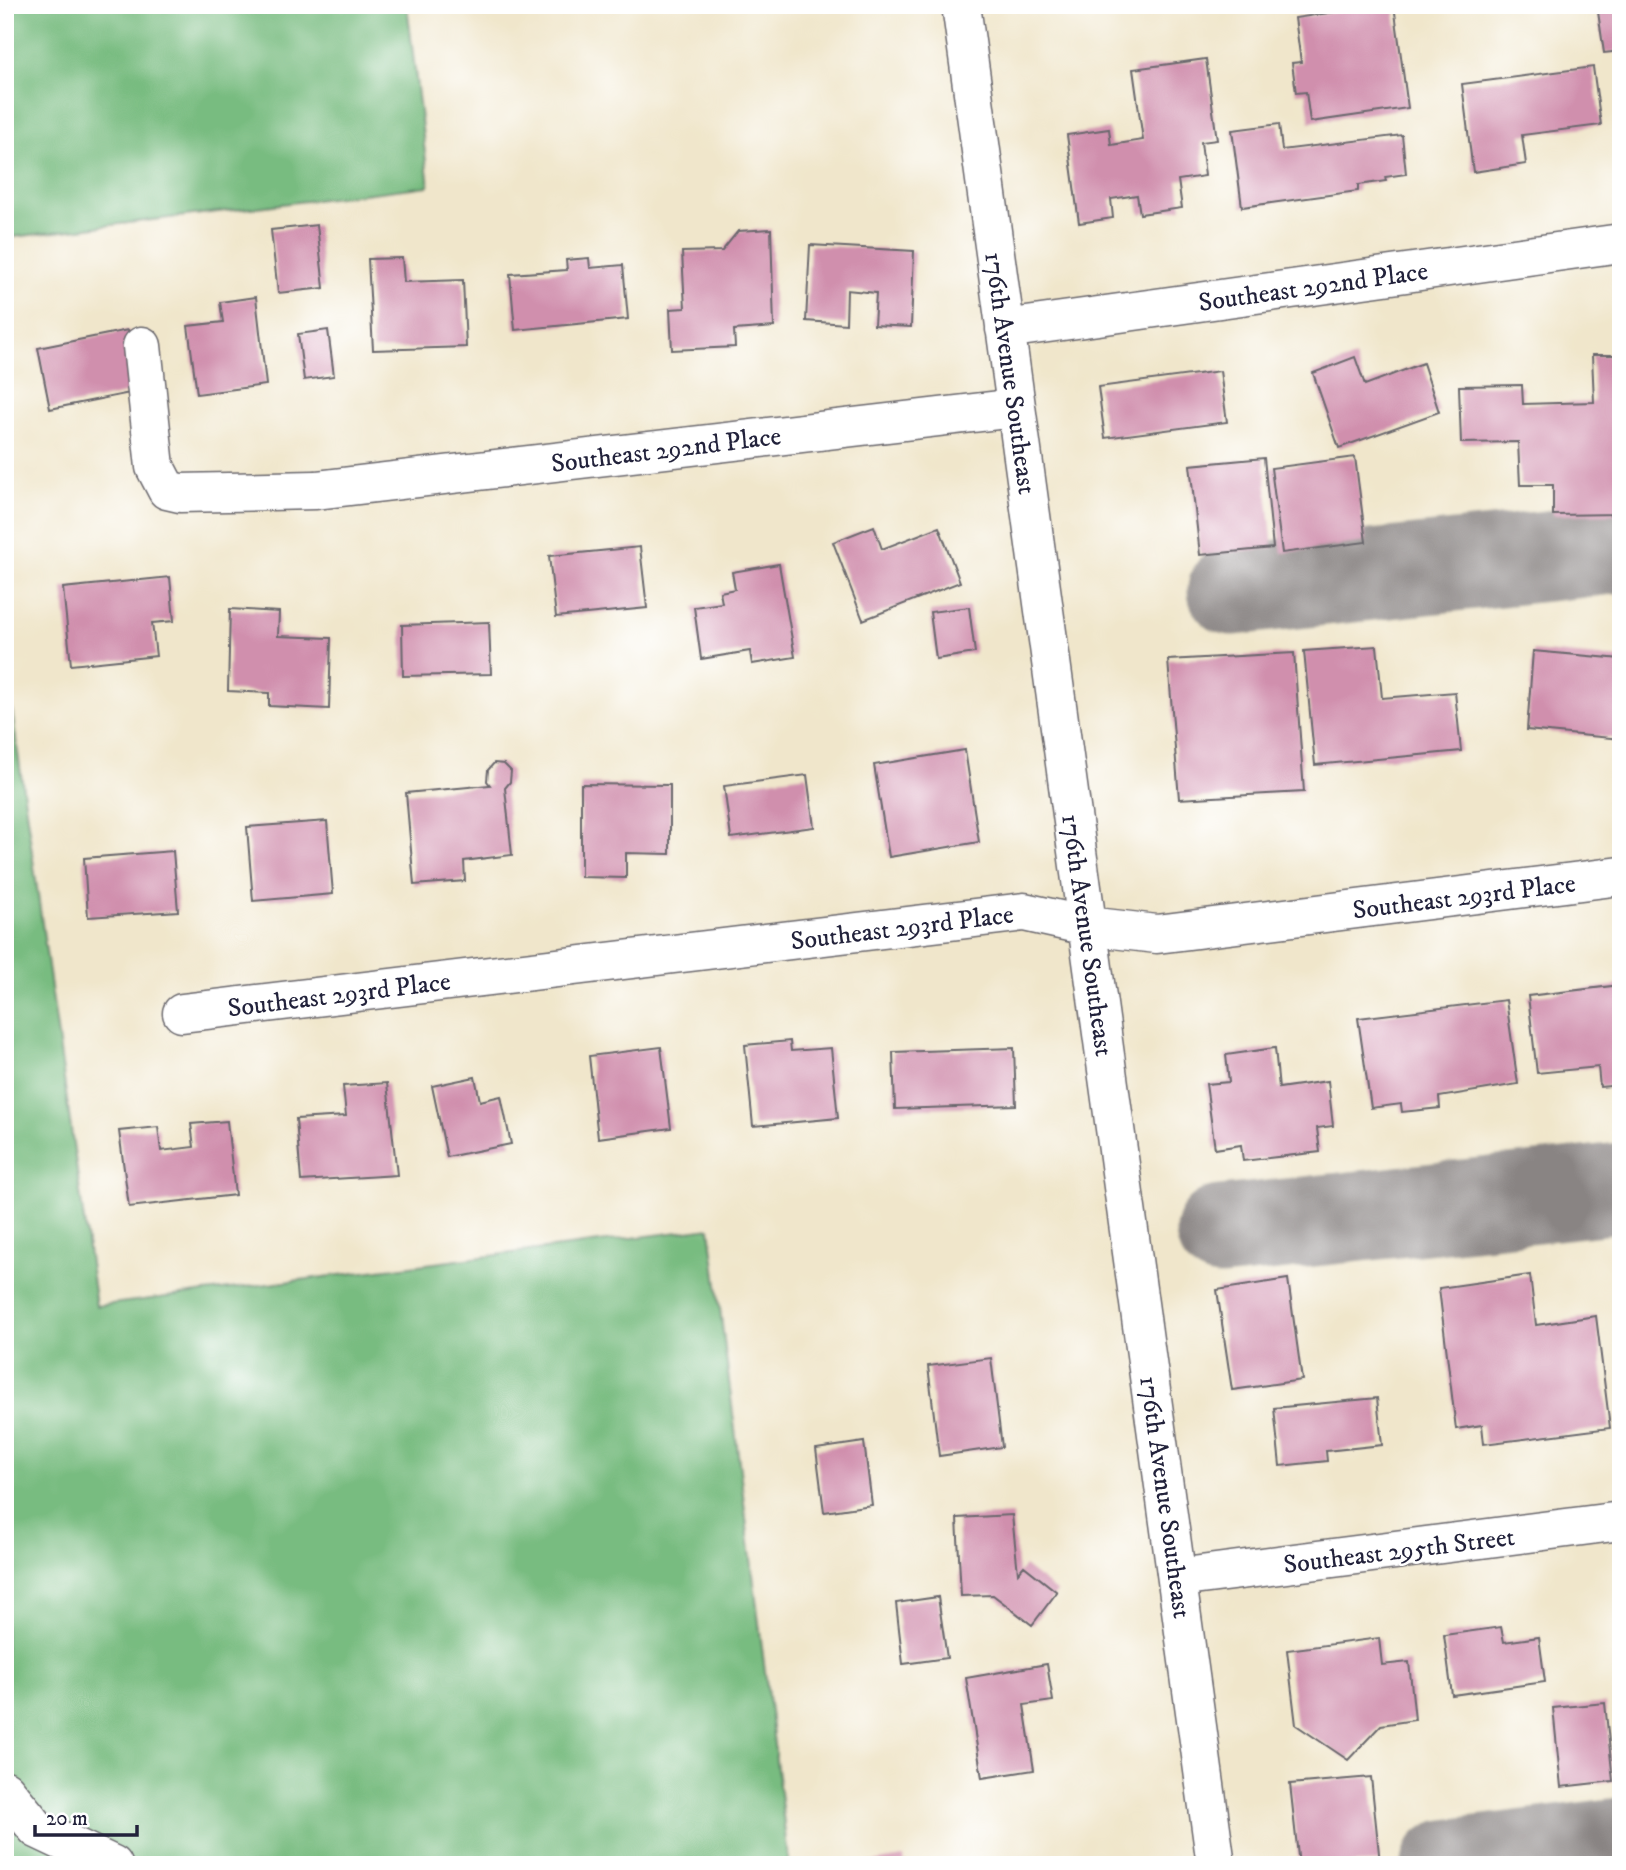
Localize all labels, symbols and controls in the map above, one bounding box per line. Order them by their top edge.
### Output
street label: 176th Avenue Southeast [976,250,1043,496]
street label: Southeast 292nd Place [1196,255,1430,320]
street label: Southeast 292nd Place [549,420,783,481]
street label: 176th Avenue Southeast [1053,812,1120,1058]
street label: Southeast 293rd Place [1351,867,1578,928]
street label: Southeast 293rd Place [789,898,1016,959]
street label: Southeast 293rd Place [226,965,453,1026]
street label: 176th Avenue Southeast [1131,1374,1198,1620]
street label: Southeast 295th Street [1282,1521,1517,1582]
scale bar [35,1793,136,1837]
text: 20 m [46,1806,88,1832]

